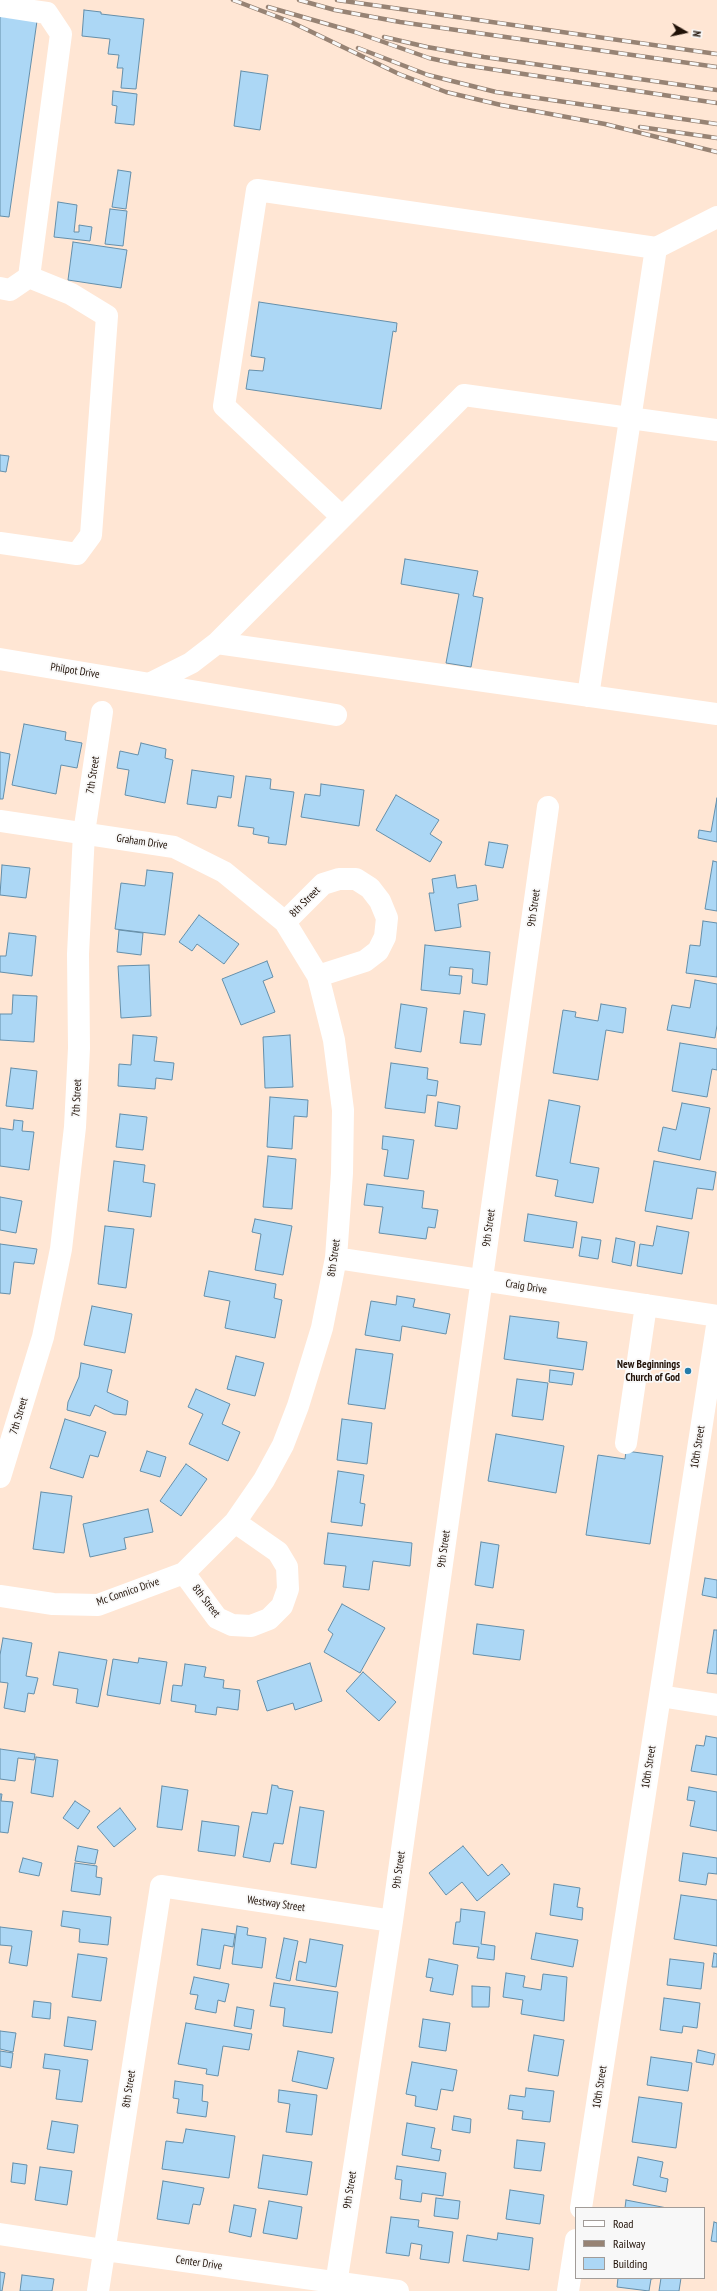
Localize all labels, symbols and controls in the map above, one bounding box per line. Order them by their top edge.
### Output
north arrow [665,12,705,52]
text: N [689,30,704,38]
street label: Philpot Drive [49,661,101,681]
street label: 7th Street [84,755,102,795]
street label: Graham Drive [116,832,168,852]
street label: 8th Street [287,884,323,920]
street label: 9th Street [525,888,543,928]
street label: 7th Street [69,1079,85,1117]
street label: 9th Street [480,1208,498,1248]
street label: 8th Street [325,1238,343,1278]
street label: Craig Drive [504,1277,548,1297]
place label: New Beginnings Church of God [617,1358,680,1384]
marker: New Beginnings Church of God [683,1366,693,1376]
street label: 7th Street [7,1396,31,1436]
street label: 10th Street [688,1425,708,1469]
street label: 9th Street [435,1529,453,1569]
street label: Mc Connico Drive [95,1575,161,1609]
street label: 8th Street [189,1582,223,1620]
street label: 10th Street [639,1745,659,1789]
street label: 9th Street [390,1850,408,1890]
street label: Westway Street [246,1893,306,1915]
street label: 10th Street [590,2065,610,2109]
street label: 8th Street [120,2069,138,2109]
street label: 9th Street [341,2170,359,2210]
legend [575,2207,705,2279]
text: Road [613,2216,633,2231]
text: Railway [613,2236,645,2251]
street label: Center Drive [175,2253,223,2273]
text: Building [613,2256,648,2271]

